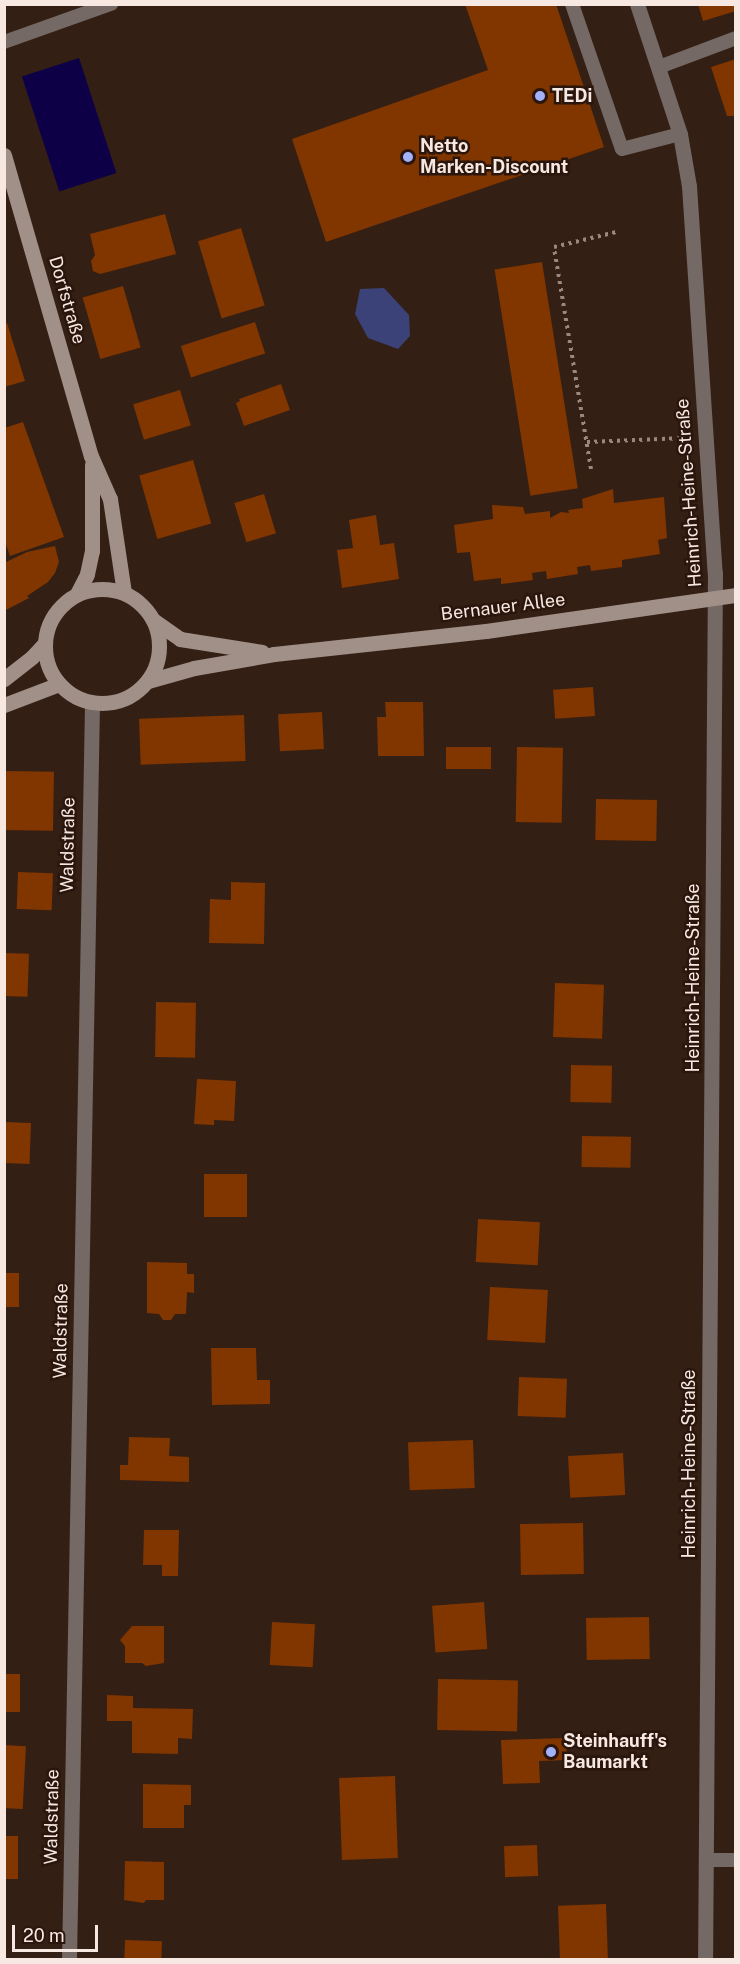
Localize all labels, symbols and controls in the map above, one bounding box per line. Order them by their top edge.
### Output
place label: TEDi [552,85,592,107]
marker: TEDi [533,89,547,103]
place label: Netto Marken-Discount [420,136,568,178]
marker: Netto Marken-Discount [401,150,415,164]
street label: Dorfstraße [44,254,90,346]
street label: Heinrich-Heine-Straße [672,398,706,588]
street label: Bernauer Allee [440,589,566,625]
street label: Waldstraße [56,797,80,893]
street label: Heinrich-Heine-Straße [682,884,704,1072]
street label: Waldstraße [49,1283,73,1379]
street label: Heinrich-Heine-Straße [678,1370,700,1558]
place label: Steinhauff's Baumarkt [563,1731,667,1774]
marker: Steinhauff's Baumarkt [544,1745,558,1759]
street label: Waldstraße [40,1769,64,1865]
scale bar [15,1913,100,1951]
text: 20 m [23,1925,65,1946]

